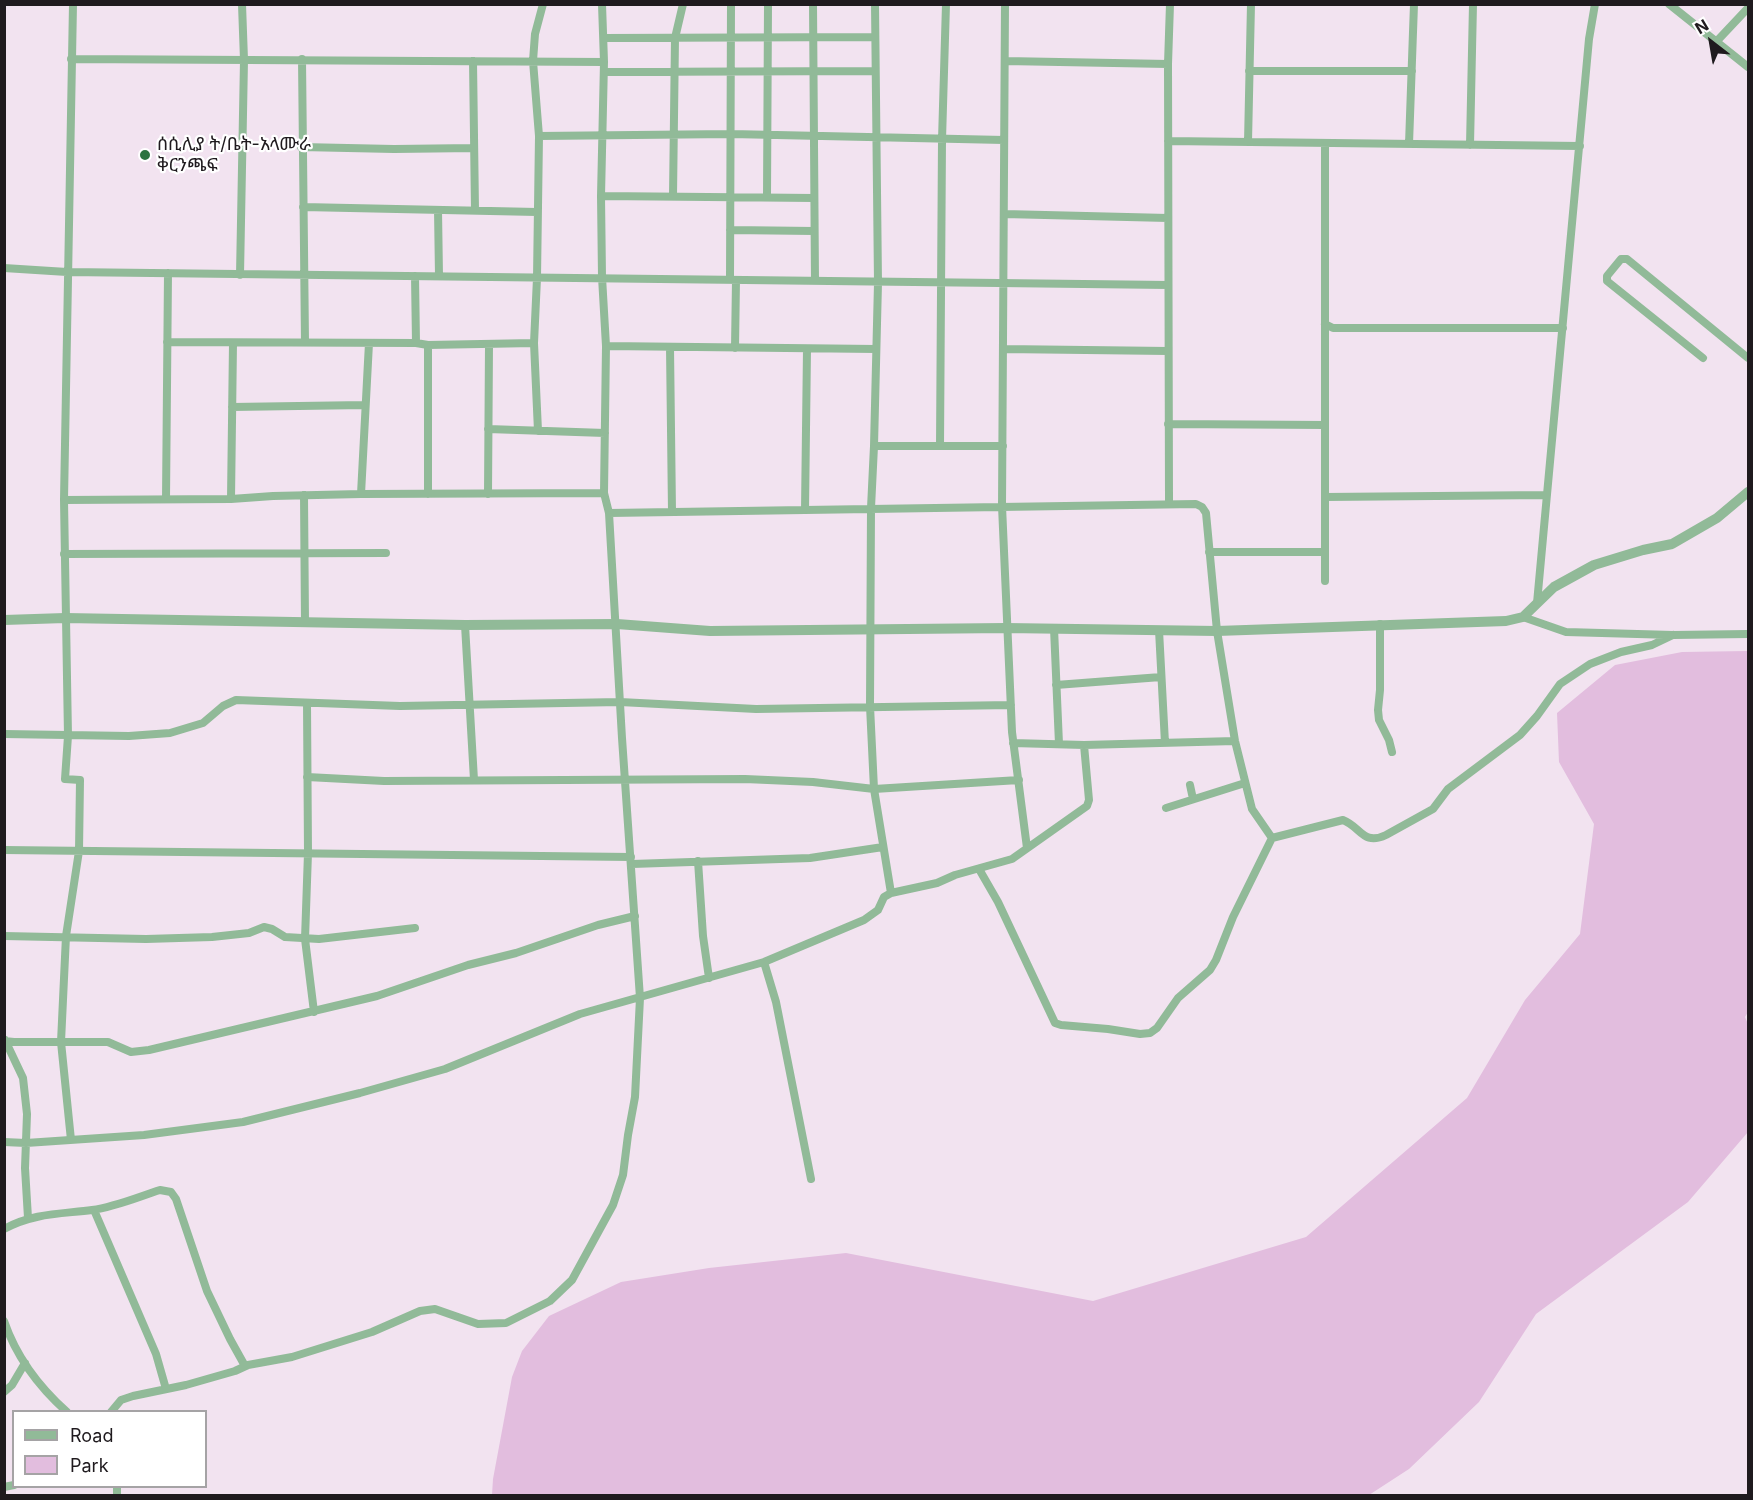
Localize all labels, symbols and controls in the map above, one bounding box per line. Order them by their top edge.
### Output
north arrow [1681,12,1741,72]
text: N [1691,15,1712,38]
place label: ሰሲሊያ ት/ቤት-አላሙራ ቅርንጫፍ [157,134,311,176]
marker: ሰሲሊያ ት/ቤት-አላሙራ ቅርንጫፍ [138,148,152,162]
legend [12,1410,207,1488]
text: Road [70,1425,113,1446]
text: Park [70,1455,109,1476]

